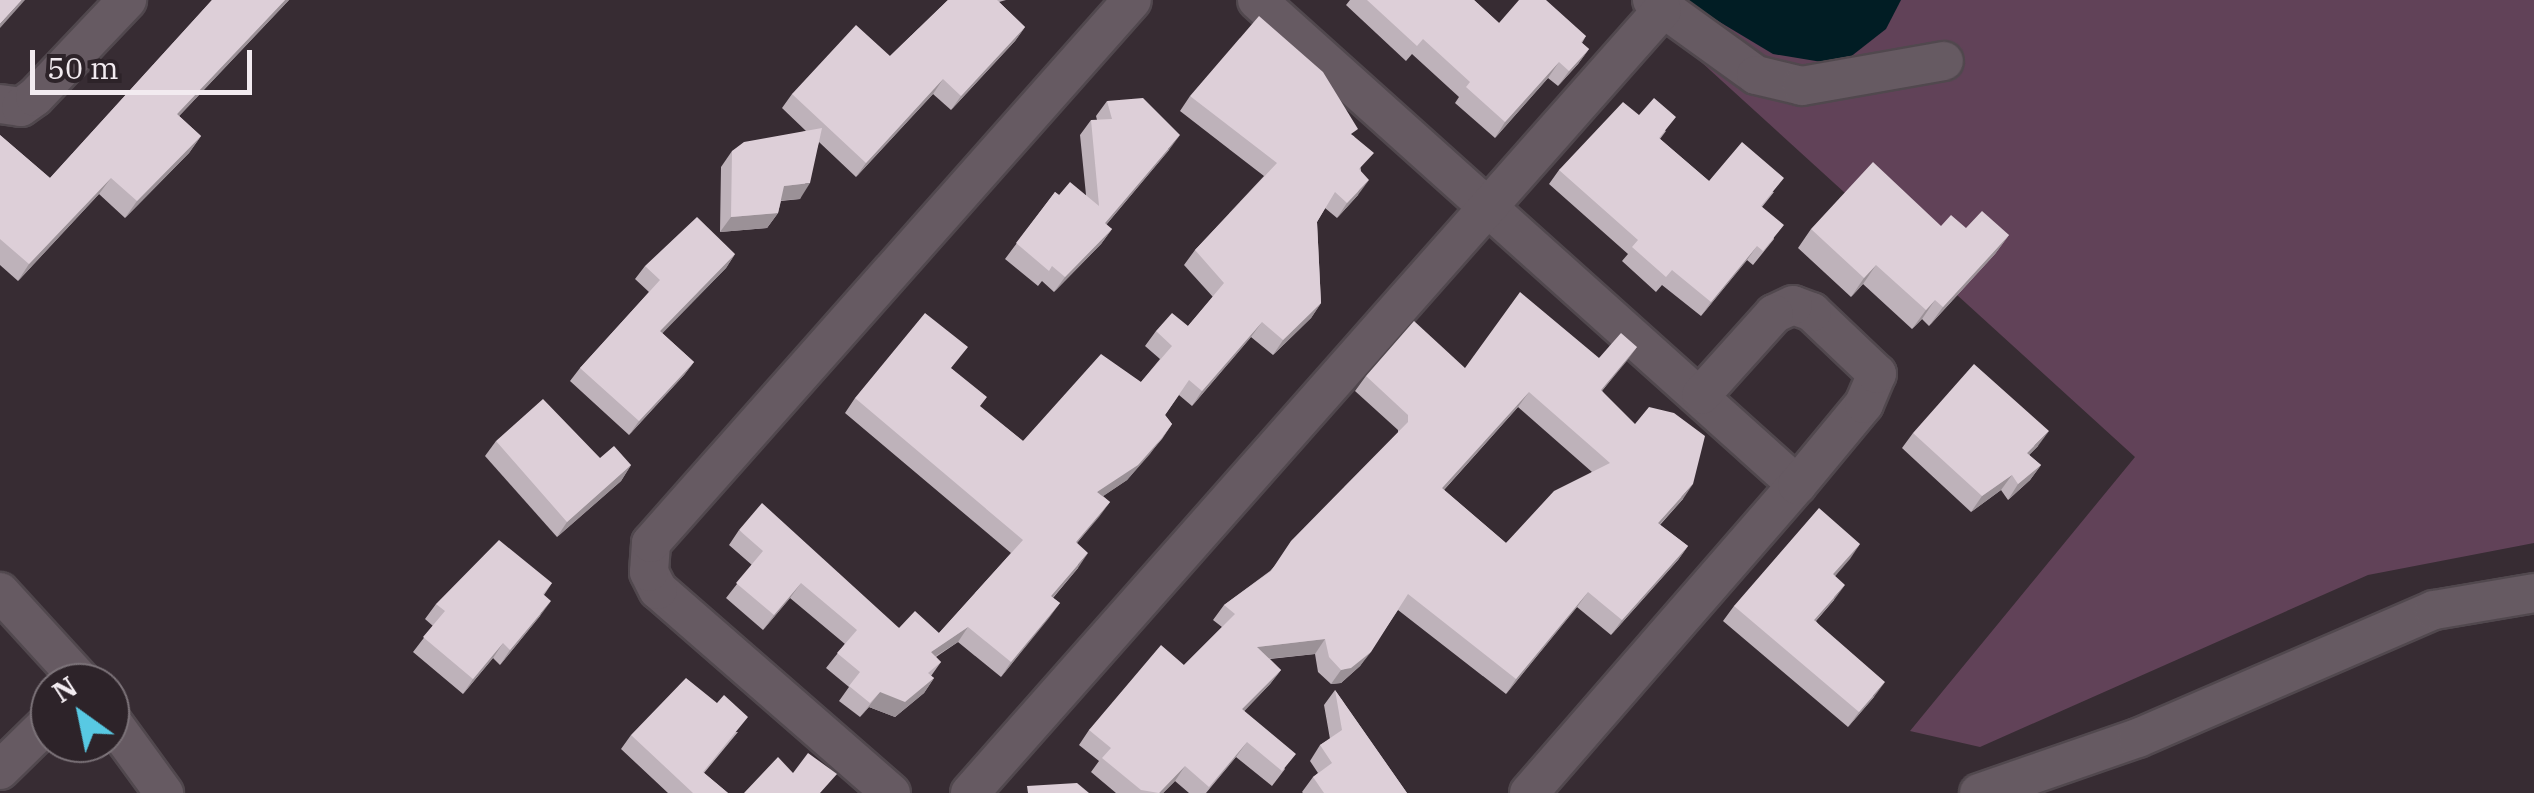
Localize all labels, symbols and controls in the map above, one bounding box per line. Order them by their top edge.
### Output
scale bar [35,30,258,92]
text: 50 m [47,48,119,87]
north arrow [30,663,130,763]
text: N [45,668,84,711]

